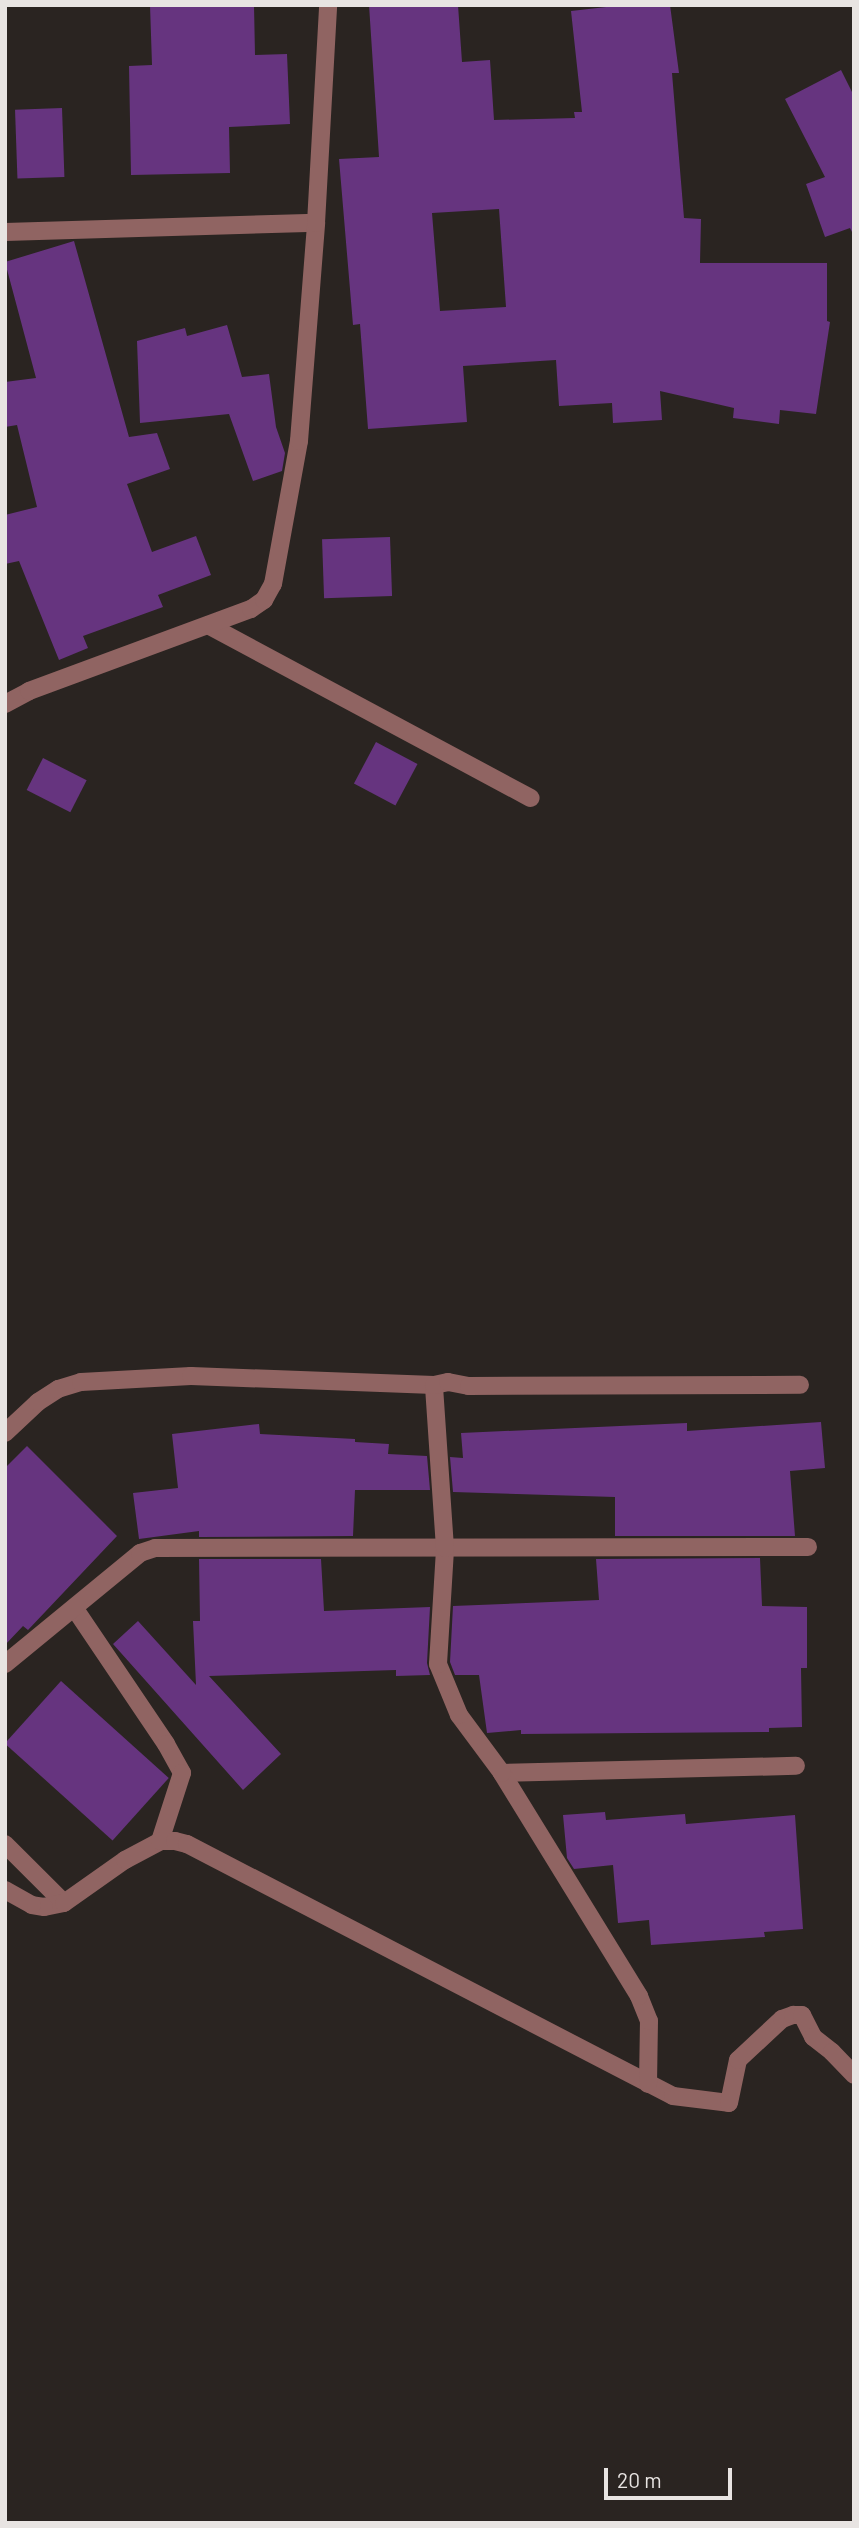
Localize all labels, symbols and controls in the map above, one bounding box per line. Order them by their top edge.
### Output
scale bar [607,2454,735,2498]
text: 20 m [617,2467,662,2492]

